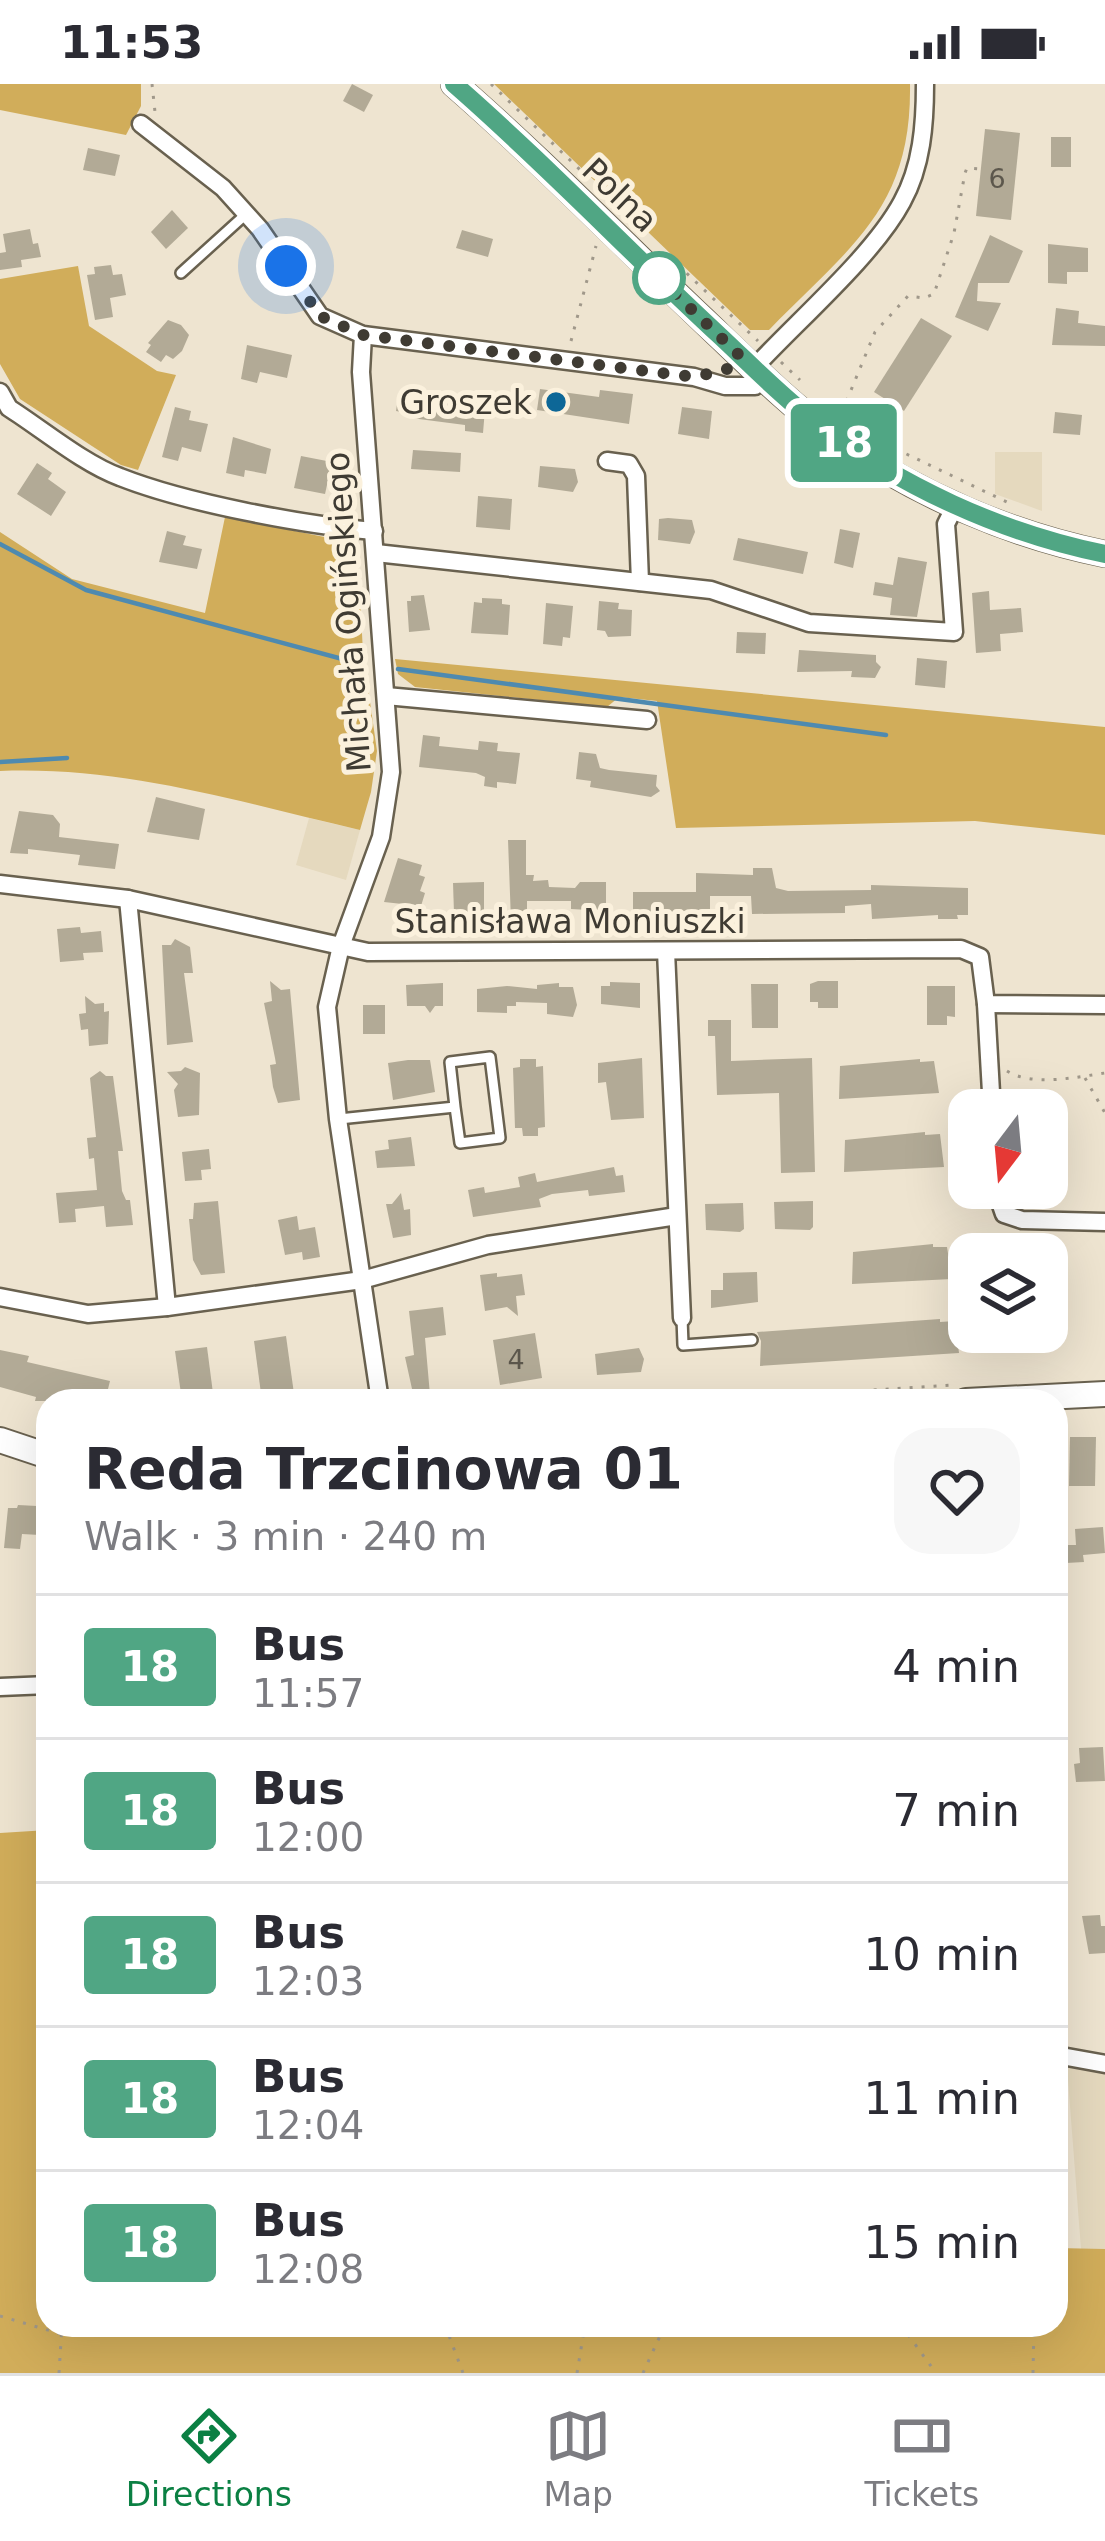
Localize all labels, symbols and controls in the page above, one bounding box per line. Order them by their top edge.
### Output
text: 11:53 [60,16,203,69]
street label: Polna [574,150,666,240]
house number: 6 [988,163,1006,194]
your location [256,236,316,296]
unlabelled marker [634,253,684,303]
place label: Groszek [399,383,533,422]
marker: Groszek [543,389,569,415]
line badge: 18 [790,404,898,482]
text: 18 [815,418,873,467]
street label: Michała Ogińskiego [317,451,379,773]
street label: Stanisława Moniuszki [394,902,746,941]
north arrow [948,1089,1068,1209]
map controls [948,1089,1068,1353]
button: layers [948,1233,1068,1353]
house number: 4 [507,1344,525,1375]
button: heart [894,1428,1020,1554]
text: Reda Trzcinowa 01 [84,1436,683,1502]
text: Walk · 3 min · 240 m [84,1514,487,1559]
text: Bus [252,1618,345,1671]
text: 4 min [892,1640,1020,1693]
text: 18 [121,1642,179,1691]
text: 11:57 [252,1671,364,1716]
text: Bus [252,1762,345,1815]
text: 7 min [892,1784,1020,1837]
text: 18 [121,1786,179,1835]
text: 12:00 [252,1815,364,1860]
text: Bus [252,1906,345,1959]
text: 10 min [864,1928,1020,1981]
text: 18 [121,1930,179,1979]
text: 12:03 [252,1959,364,2004]
text: Bus [252,2050,345,2103]
text: 11 min [864,2072,1020,2125]
text: 18 [121,2074,179,2123]
text: 12:04 [252,2103,364,2148]
text: Bus [252,2194,345,2247]
text: 15 min [864,2216,1020,2269]
text: 18 [121,2218,179,2267]
text: 12:08 [252,2247,364,2292]
tab: Directions [126,2403,292,2514]
tab: Map [543,2403,613,2514]
tab: Tickets [864,2403,979,2514]

